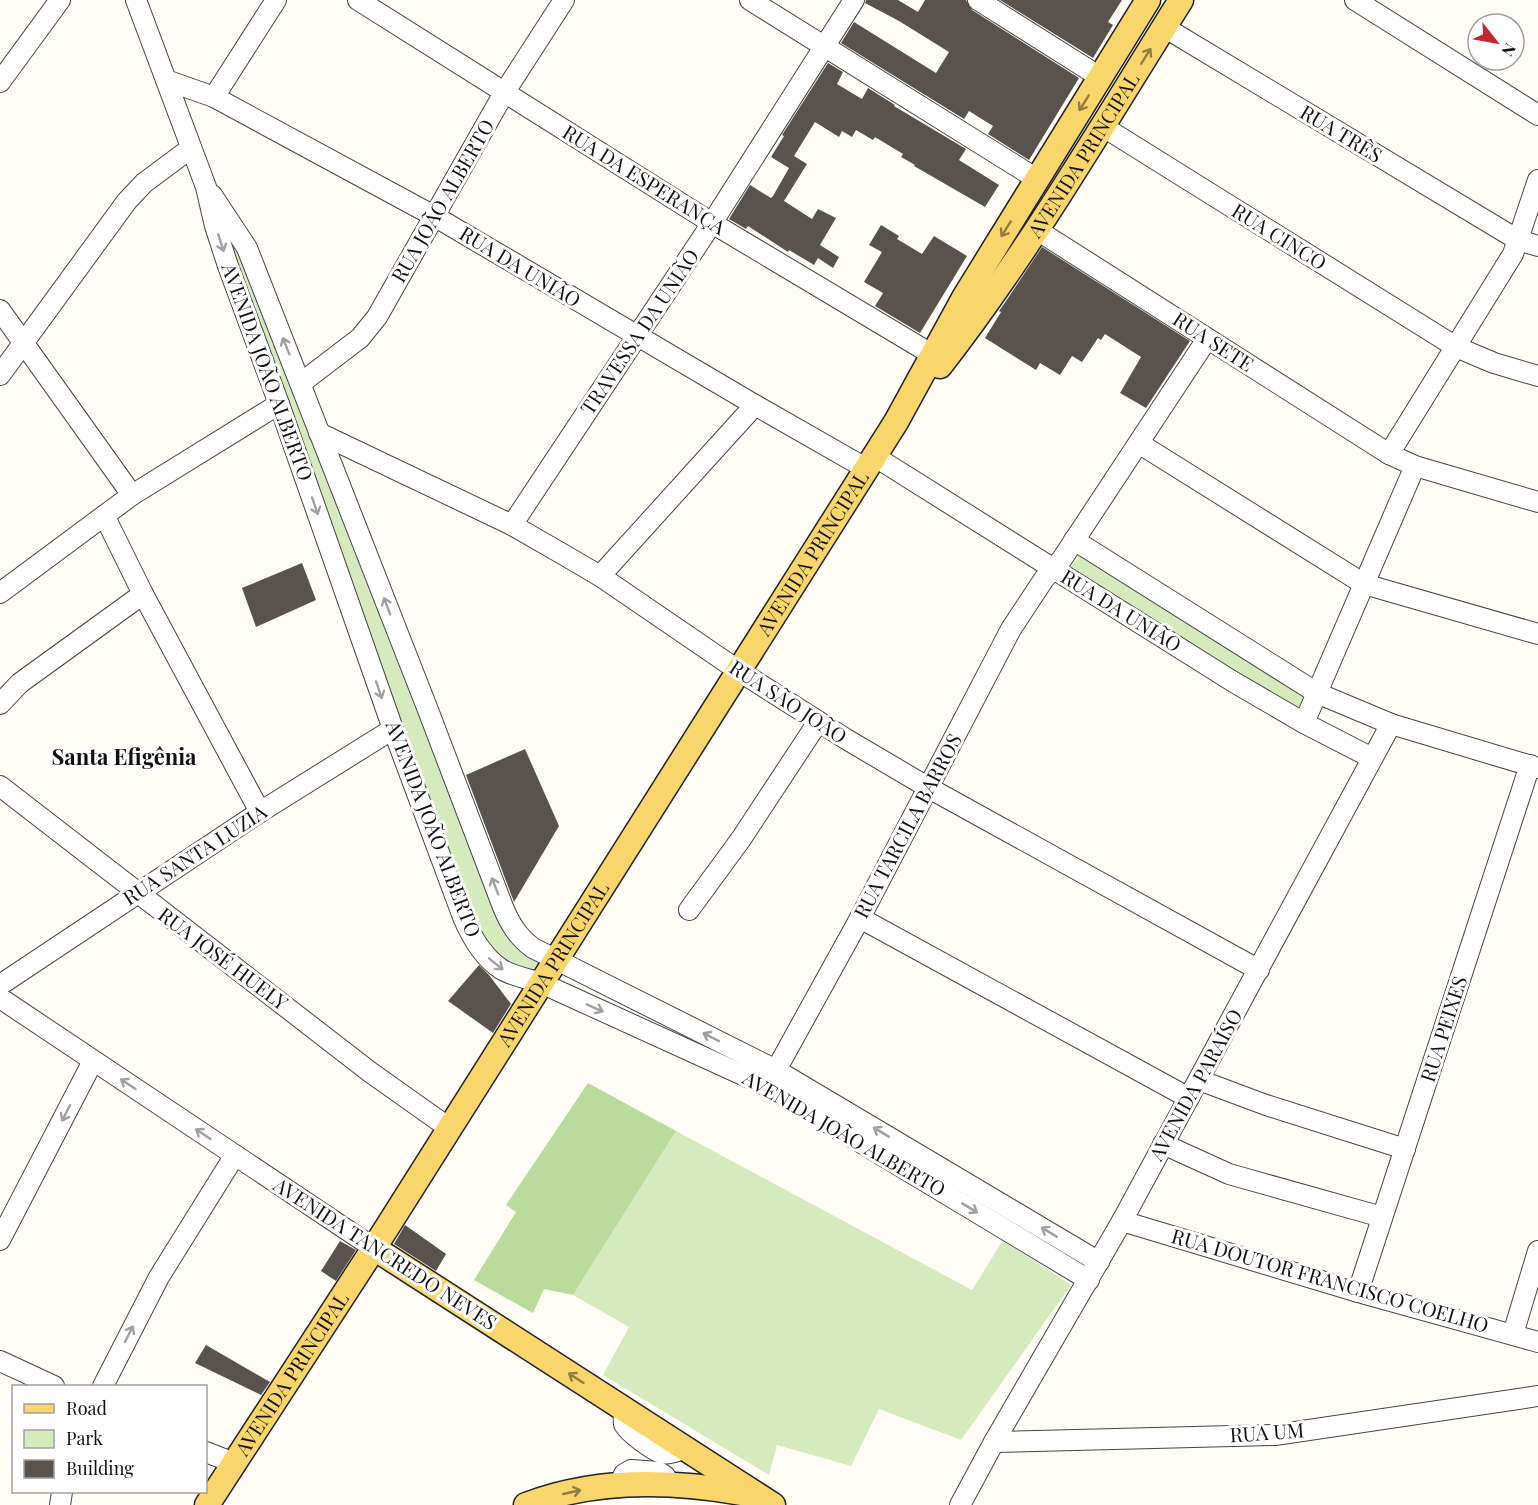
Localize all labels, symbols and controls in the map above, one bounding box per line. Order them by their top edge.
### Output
north arrow [1466,12,1526,72]
text: N [1497,40,1521,61]
one-way arrow [1140,47,1153,64]
street label: AVENIDA PRINCIPAL [1020,67,1145,243]
one-way arrow [1078,94,1090,111]
street label: RUA TRÊS [1296,98,1388,168]
street label: RUA JOÃO ALBERTO [384,114,499,287]
street label: RUA DA ESPERANÇA [558,118,732,240]
street label: RUA CINCO [1227,196,1332,275]
street label: RUA DA UNIÃO [455,219,586,313]
one-way arrow [1000,220,1012,237]
one-way arrow [216,233,227,252]
street label: TRAVESSA DA UNIÃO [573,243,704,419]
street label: AVENIDA JOÃO ALBERTO [216,258,320,484]
street label: RUA SETE [1168,305,1259,377]
one-way arrow [280,337,291,356]
street label: AVENIDA PRINCIPAL [749,465,874,641]
one-way arrow [311,496,322,515]
street label: RUA DA UNIÃO [1057,562,1187,657]
one-way arrow [381,597,392,616]
street label: RUA SÃO JOÃO [725,653,853,749]
one-way arrow [375,680,386,699]
street label: AVENIDA JOÃO ALBERTO [380,715,488,941]
street label: RUA TARCILA BARROS [846,728,967,922]
district label: Santa Efigênia [52,741,197,771]
street label: RUA SANTA LUZIA [117,797,272,910]
street label: AVENIDA PRINCIPAL [489,876,614,1052]
one-way arrow [488,877,499,896]
street label: RUA JOSÉ HUELY [154,900,294,1016]
one-way arrow [488,957,504,970]
street label: RUA PEIXES [1413,972,1472,1085]
one-way arrow [585,1002,603,1014]
street label: AVENIDA PARAÍSO [1141,1004,1248,1166]
one-way arrow [703,1031,721,1042]
street label: AVENIDA JOÃO ALBERTO [738,1063,951,1202]
one-way arrow [121,1078,137,1090]
one-way arrow [60,1103,71,1121]
one-way arrow [873,1126,890,1138]
one-way arrow [196,1128,212,1140]
street label: AVENIDA TANCREDO NEVES [268,1170,503,1335]
one-way arrow [961,1202,978,1214]
street label: RUA DOUTOR FRANCISCO COELHO [1169,1221,1492,1338]
one-way arrow [1041,1225,1058,1237]
street label: AVENIDA PRINCIPAL [227,1286,354,1461]
one-way arrow [123,1326,135,1344]
one-way arrow [568,1372,584,1384]
legend [12,1385,207,1493]
text: Road [66,1396,107,1420]
street label: RUA UM [1229,1415,1305,1448]
text: Park [66,1426,103,1450]
text: Building [66,1456,134,1480]
one-way arrow [562,1486,582,1497]

